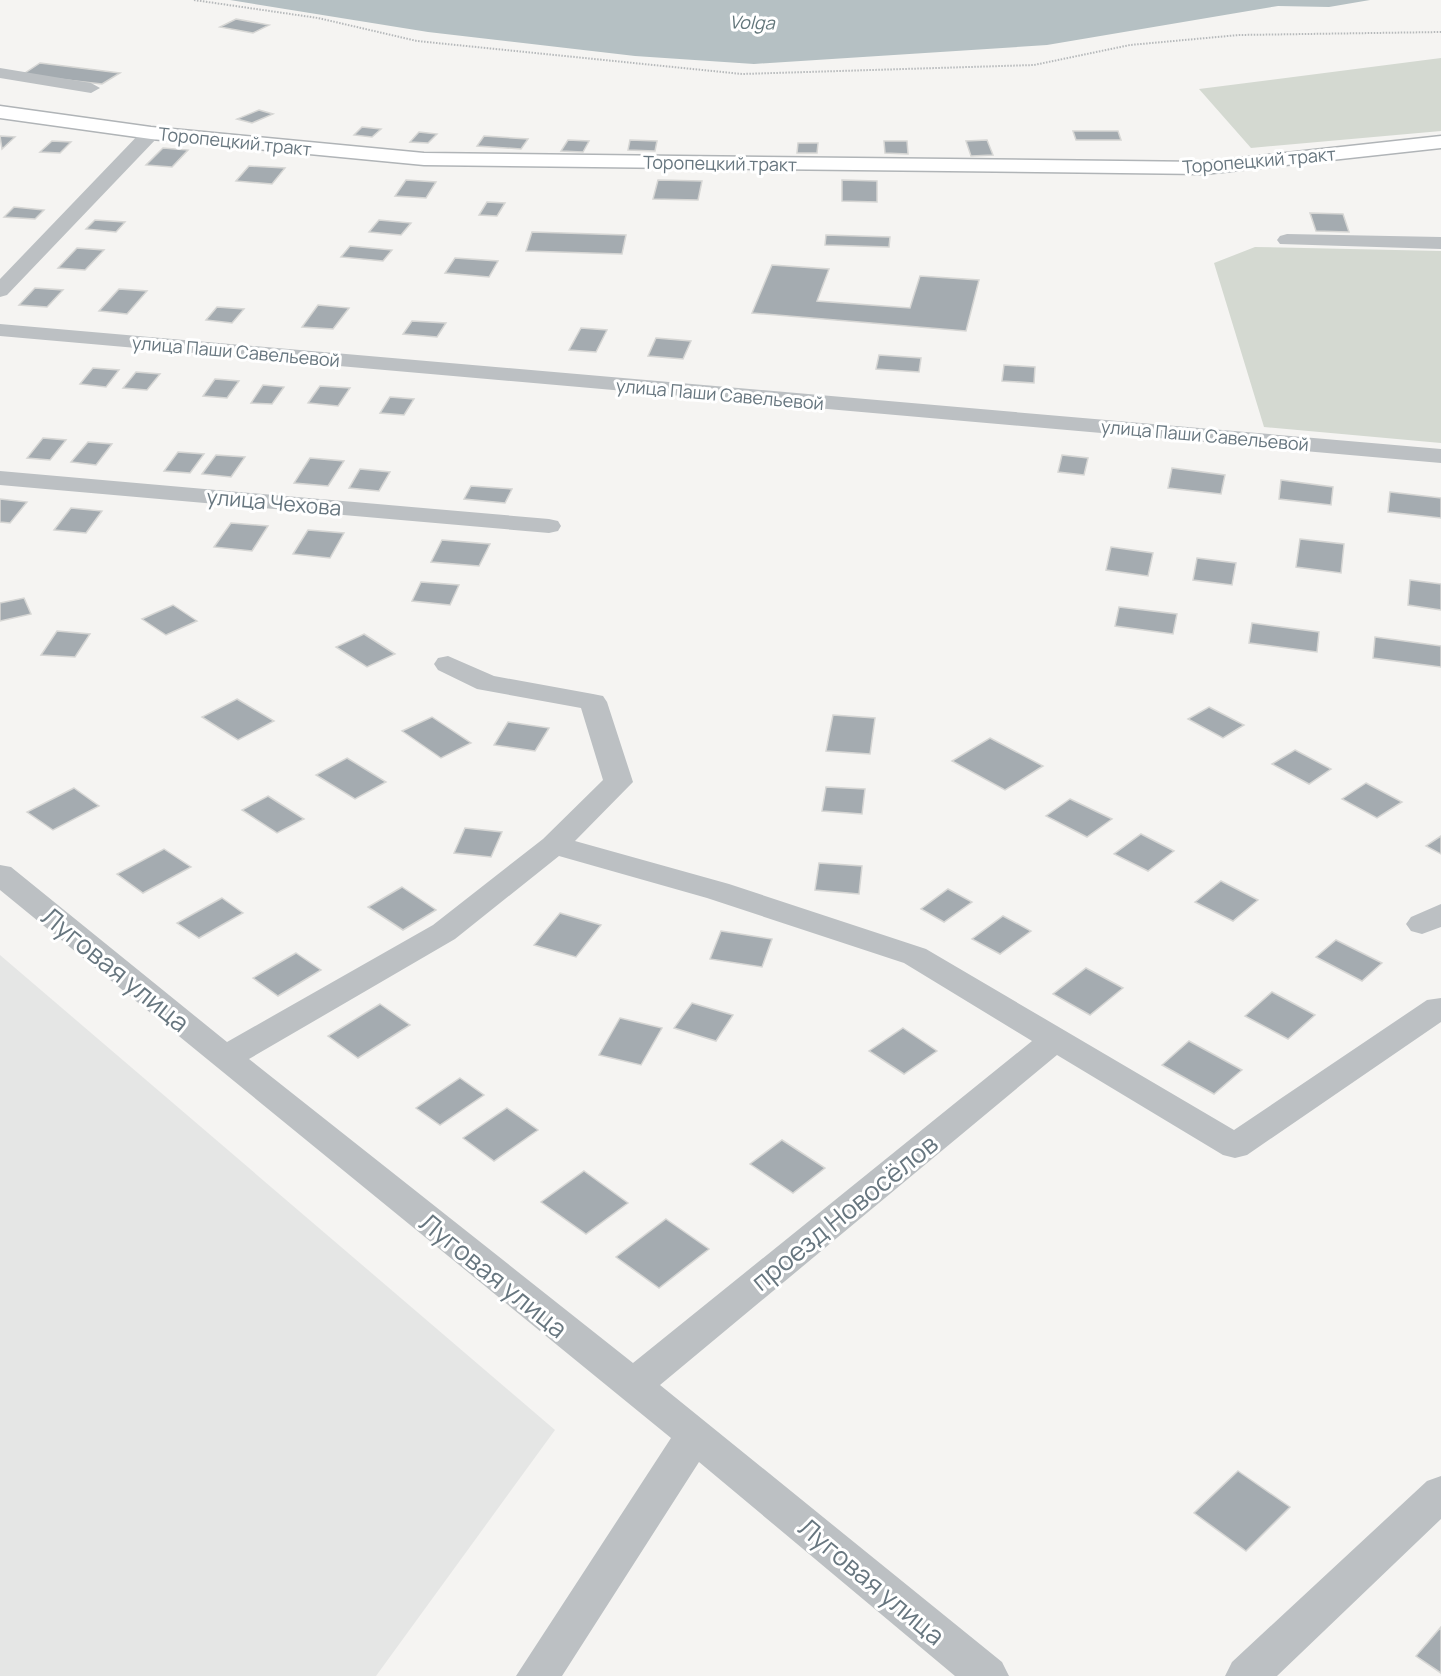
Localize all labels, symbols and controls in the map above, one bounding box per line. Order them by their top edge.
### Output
water label: Volga [729,10,776,34]
street label: Торопецкий тракт [157,121,313,161]
street label: Торопецкий тракт [1181,141,1337,179]
street label: Торопецкий тракт [643,150,797,176]
street label: улица Паши Савельевой [131,330,341,372]
street label: улица Паши Савельевой [615,373,825,415]
street label: улица Паши Савельевой [1100,414,1310,456]
street label: улица Чехова [206,482,342,522]
street label: Луговая улица [35,898,197,1040]
street label: проезд Новосёлов [743,1125,945,1299]
street label: Луговая улица [413,1204,575,1346]
street label: Луговая улица [791,1509,953,1653]

